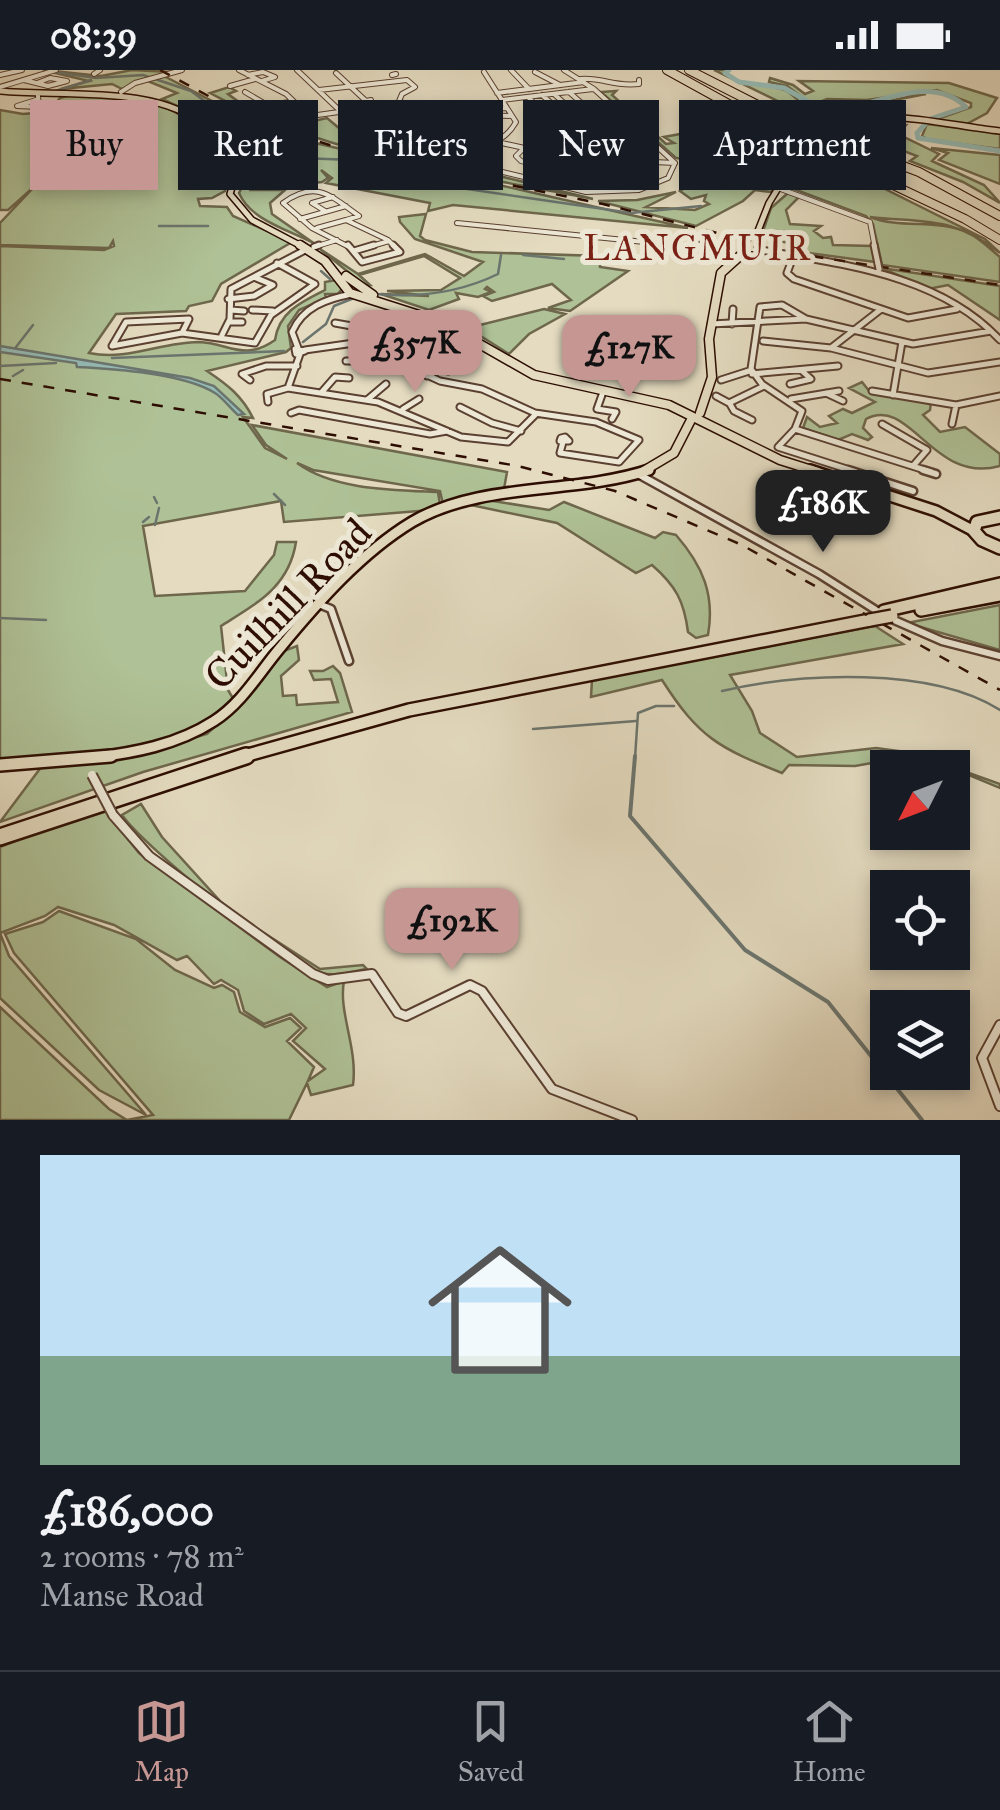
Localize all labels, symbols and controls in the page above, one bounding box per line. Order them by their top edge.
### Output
text: 08:39 [50,12,138,58]
chip: Buy [30,100,158,190]
chip: Rent [178,100,318,190]
chip: Filters [338,100,503,190]
chip: New [523,100,659,190]
chip: Apartment [679,100,906,190]
district label: LANGMUIR [584,227,812,270]
pin: £357K [345,310,485,395]
pin: £127K [559,315,699,400]
text: £357K [370,323,460,362]
text: £127K [584,328,674,367]
pin: £186K [753,470,893,555]
text: £186K [777,483,869,522]
street label: Cuilhill Road [194,508,382,700]
north arrow [870,750,970,850]
map controls [870,750,970,1090]
button: locate [870,870,970,970]
pin: £192K [382,888,522,973]
text: £192K [407,901,497,940]
button: layers [870,990,970,1090]
icon: home [410,1220,590,1400]
text: £186,000 [40,1485,214,1537]
text: 2 rooms · 78 m² [40,1537,244,1576]
text: Manse Road [40,1576,204,1615]
tab: Map [134,1694,189,1789]
tab: Saved [458,1694,524,1789]
tab: Home [793,1694,866,1789]

